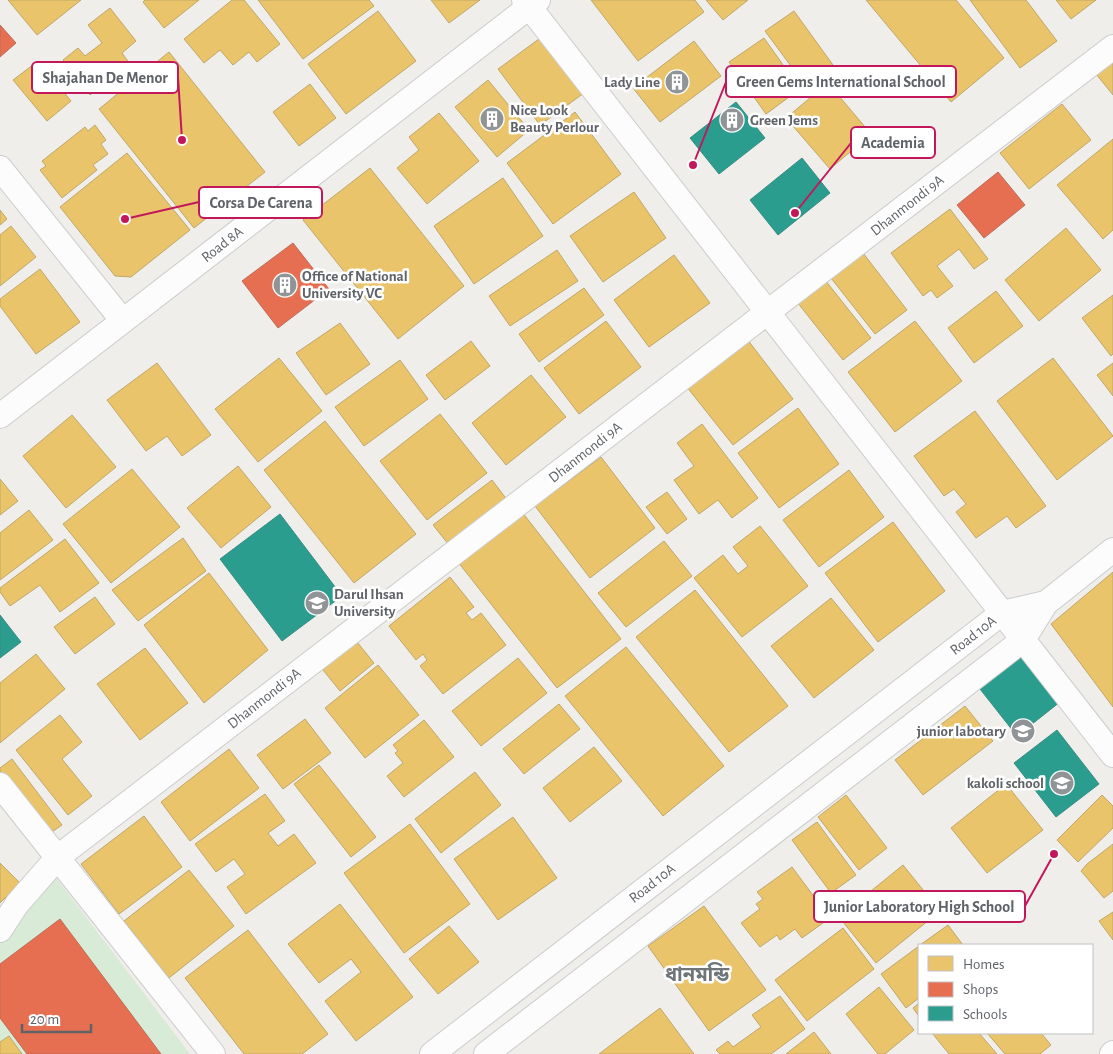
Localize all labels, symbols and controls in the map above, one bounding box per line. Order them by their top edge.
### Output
callout: Shajahan De Menor [32,62,178,93]
callout: Green Gems International School [726,66,956,97]
building icon: Lady Line [664,69,690,95]
text: Shajahan De Menor [42,70,168,87]
text: Green Gems International School [736,74,946,90]
place label: Lady Line [604,75,660,90]
place label: Nice Look Beauty Perlour [510,103,600,135]
building icon: Nice Look Beauty Perlour [479,106,505,132]
building icon: Green Jems [719,107,745,133]
place label: Green Jems [750,113,818,128]
callout: Academia [851,127,935,158]
text: Academia [861,135,925,151]
street label: Dhanmondi 9A [868,172,947,239]
callout: Corsa De Carena [199,187,322,218]
text: Corsa De Carena [209,195,313,211]
street label: Road 8A [199,223,246,265]
place label: Office of National University VC [302,269,408,301]
building icon: Office of National University VC [272,272,298,298]
street label: Dhanmondi 9A [546,419,625,486]
place label: Darul Ihsan University [334,587,404,619]
school or university icon: Darul Ihsan University [304,590,330,616]
street label: Road 10A [947,613,999,658]
street label: Dhanmondi 9A [225,665,304,732]
school or university icon: junior labotary [1010,718,1036,744]
place label: junior labotary [917,724,1006,739]
school or university icon: kakoli school [1049,770,1075,796]
place label: kakoli school [967,776,1044,791]
street label: Road 10A [626,861,678,906]
callout: Junior Laboratory High School [814,891,1025,922]
text: Junior Laboratory High School [824,899,1014,916]
legend [918,944,1093,1034]
text: Homes [963,957,1005,972]
district label: ধানমন্ডি [665,962,730,985]
text: Shops [963,982,998,997]
scale bar [22,1002,91,1034]
text: Schools [963,1007,1007,1022]
text: 20 m [30,1012,59,1027]

